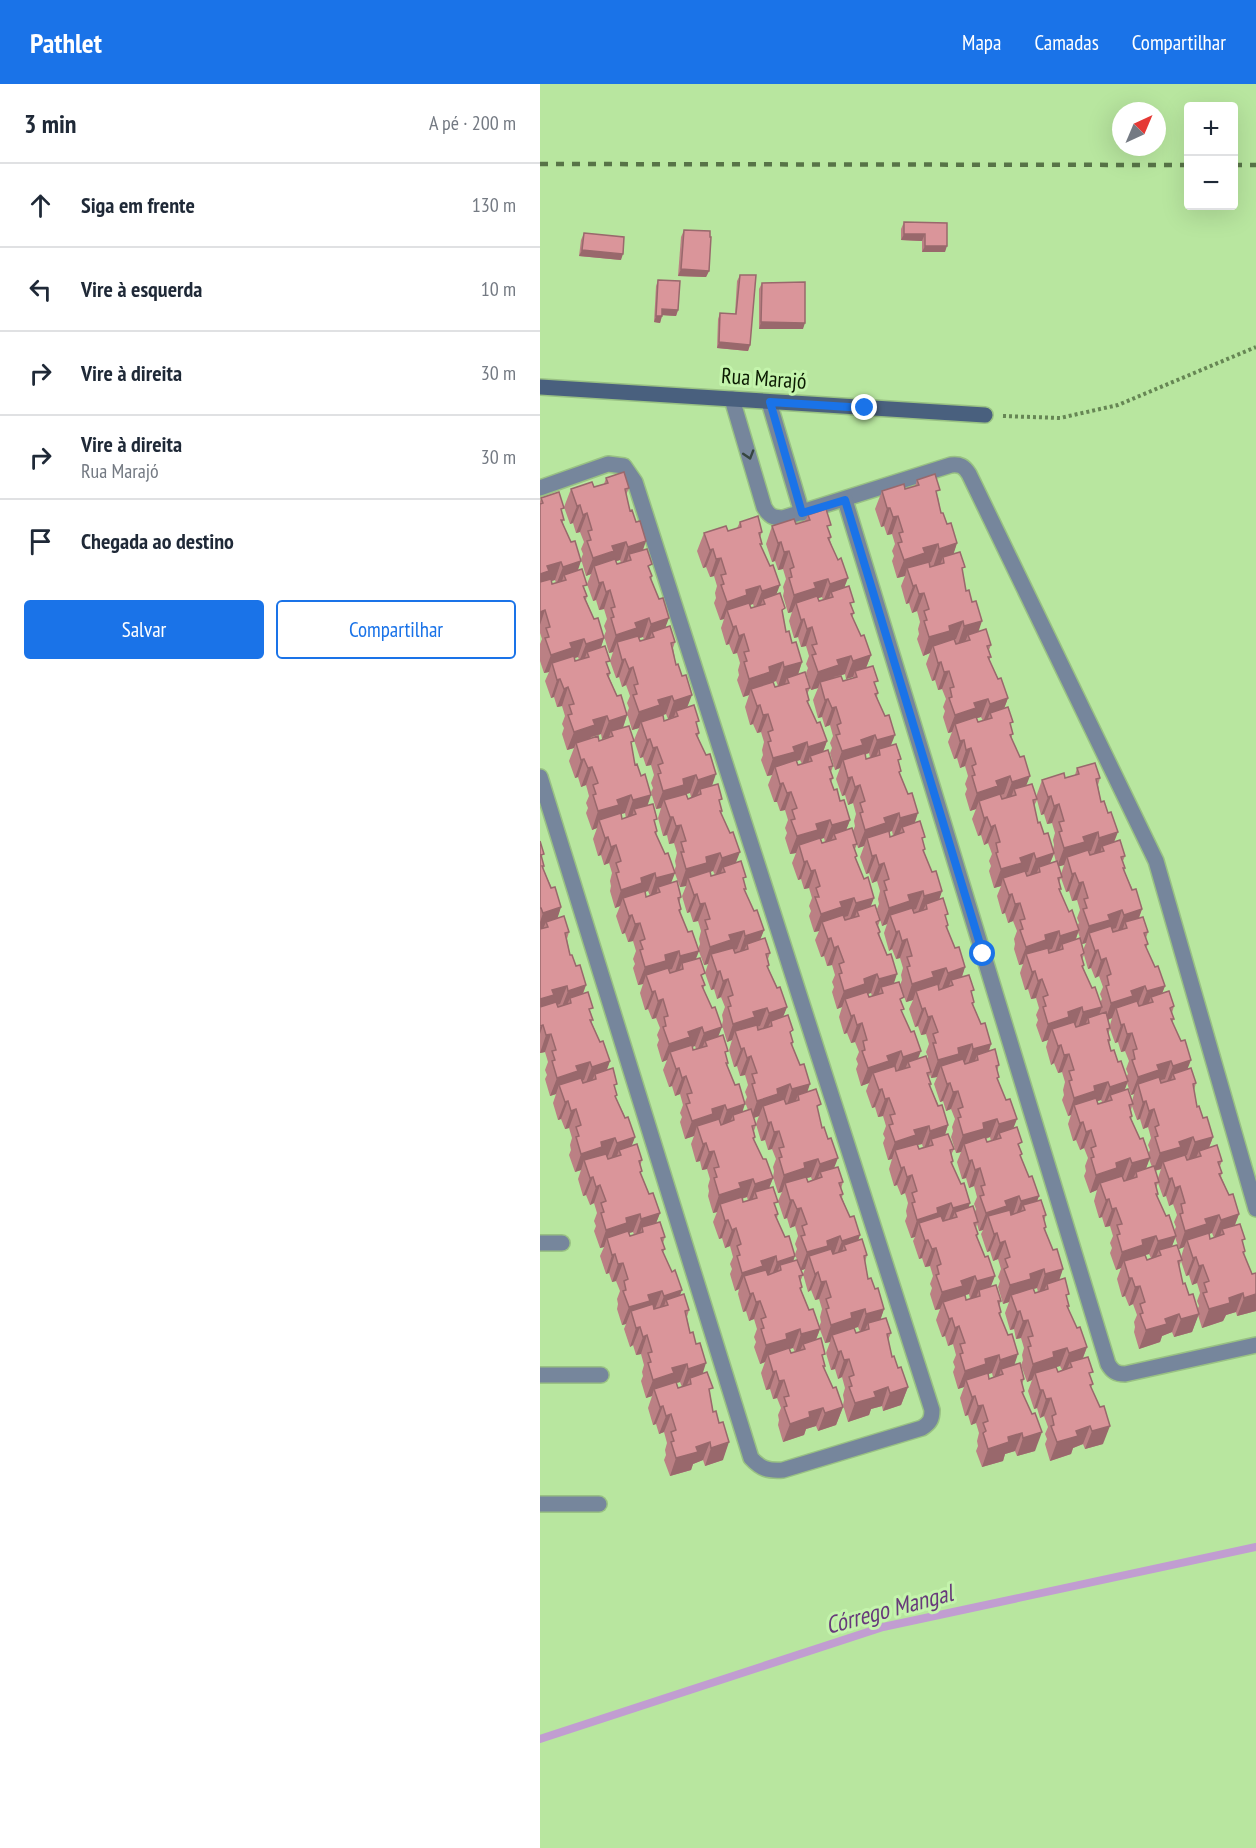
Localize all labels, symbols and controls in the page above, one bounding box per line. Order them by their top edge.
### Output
text: Pathlet [30,24,102,61]
text: Mapa [962,29,1001,56]
text: Camadas [1034,29,1099,56]
text: Compartilhar [1132,29,1226,56]
north arrow [1112,102,1166,156]
map controls [1184,102,1238,210]
button: + [1184,102,1238,156]
text: 3 min [24,107,77,140]
text: A pé · 200 m [429,110,516,136]
button: − [1184,156,1238,210]
icon: ahead [24,189,57,222]
text: Siga em frente [81,191,195,219]
text: 130 m [472,192,516,218]
icon: left [24,273,57,306]
text: Vire à esquerda [81,275,202,303]
text: 10 m [481,276,516,302]
icon: right [24,357,57,390]
text: Vire à direita [81,359,182,387]
text: 30 m [481,360,516,386]
street label: Rua Marajó [720,361,808,395]
route end [851,394,877,420]
text: Vire à direita [81,430,182,458]
icon: right [24,441,57,474]
text: 30 m [481,444,516,470]
one-way arrow [742,449,754,460]
text: Rua Marajó [81,458,159,484]
icon: arrive [24,525,57,558]
text: Chegada ao destino [81,527,234,555]
button: Salvar [24,600,264,659]
button: Compartilhar [276,600,516,659]
route start [969,940,995,966]
water label: Córrego Mangal [822,1577,958,1641]

